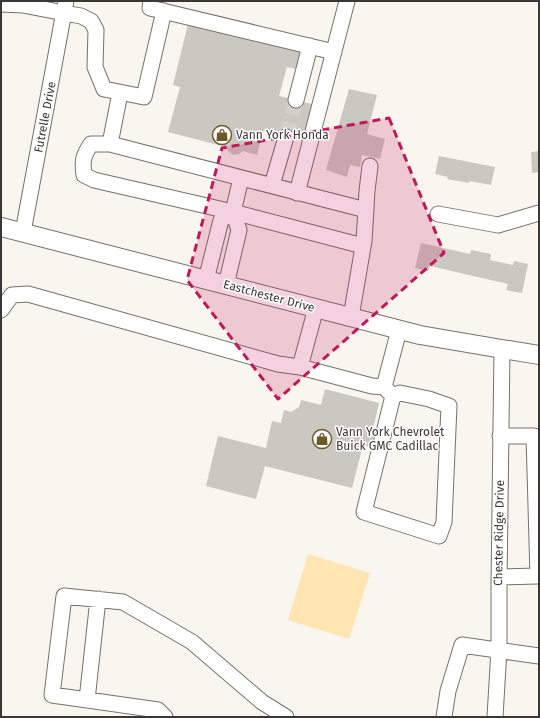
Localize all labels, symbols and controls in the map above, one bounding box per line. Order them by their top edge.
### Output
street label: Futrelle Drive [31,80,59,154]
shop icon: Vann York Honda [211,124,233,146]
place label: Vann York Honda [236,128,329,142]
street label: Eastchester Drive [222,277,316,315]
place label: Vann York Chevrolet Buick GMC Cadillac [336,425,445,453]
shop icon: Vann York Chevrolet Buick GMC Cadillac [311,428,333,450]
street label: Chester Ridge Drive [491,480,507,586]

